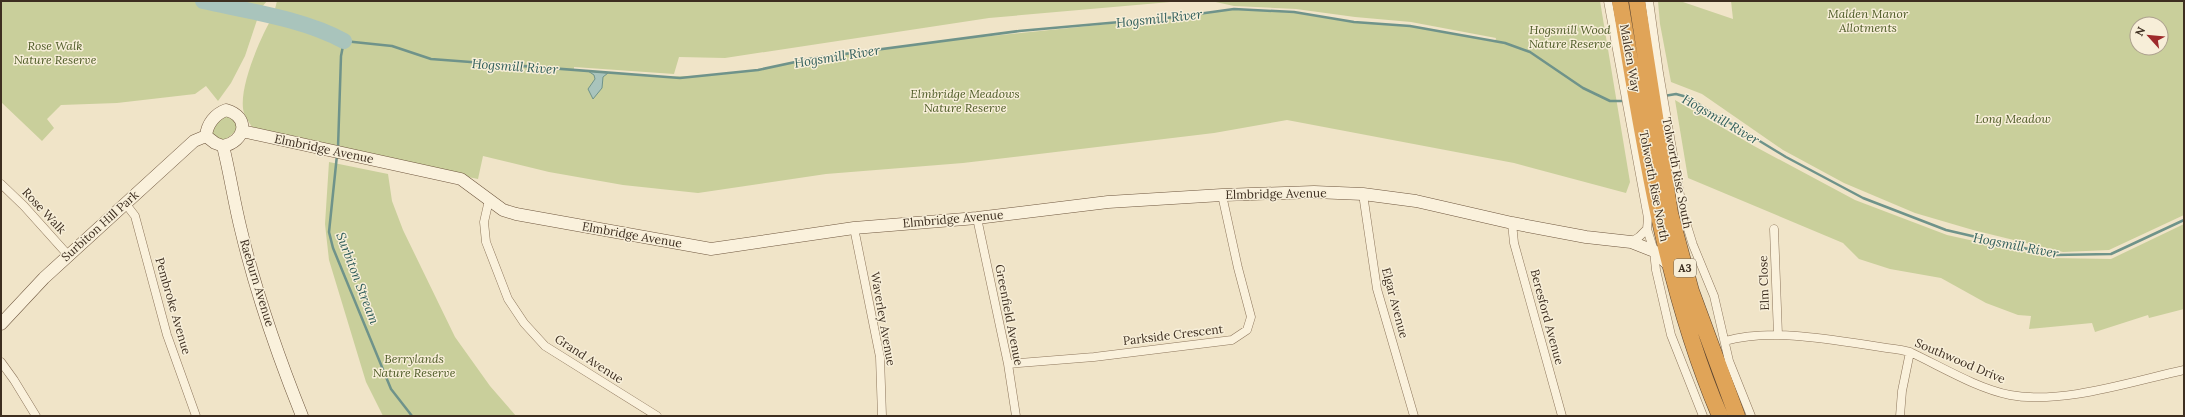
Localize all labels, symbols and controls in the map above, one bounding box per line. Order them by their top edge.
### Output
water label: Hogsmill River [1115,6,1203,31]
park label: Malden Manor Allotments [1828,6,1909,35]
north arrow [2129,16,2169,56]
park label: Hogsmill Wood Nature Reserve [1529,22,1612,51]
street label: Malden Way [1617,23,1644,94]
text: N [2132,24,2148,38]
park label: Rose Walk Nature Reserve [14,38,97,67]
water label: Hogsmill River [793,41,881,72]
water label: Hogsmill River [471,55,559,78]
park label: Elmbridge Meadows Nature Reserve [910,86,1020,115]
water label: Hogsmill River [1679,90,1763,148]
park label: Long Meadow [1975,111,2051,126]
street label: Tolworth Rise South [1659,116,1696,230]
street label: Tolworth Rise North [1636,129,1673,243]
street label: Elmbridge Avenue [273,131,376,166]
street label: Rose Walk [19,185,70,237]
street label: Elmbridge Avenue [1225,185,1327,202]
street label: Surbiton Hill Park [58,187,142,264]
street label: Elmbridge Avenue [902,207,1004,230]
street label: Elmbridge Avenue [581,218,684,251]
water label: Hogsmill River [1972,229,2060,262]
water label: Surbiton Stream [332,230,383,327]
street label: Raeburn Avenue [237,237,278,329]
street label: Elm Close [1755,255,1772,311]
street label: Pembroke Avenue [152,256,195,357]
road number: A3 [1674,259,1696,277]
street label: Greenfield Avenue [992,263,1027,367]
street label: Elgar Avenue [1379,266,1412,340]
street label: Beresford Avenue [1528,267,1568,367]
street label: Waverley Avenue [868,271,899,368]
street label: Parkside Crescent [1122,321,1224,348]
street label: Grand Avenue [552,331,627,387]
street label: Southwood Drive [1913,335,2008,387]
park label: Berrylands Nature Reserve [373,351,456,380]

